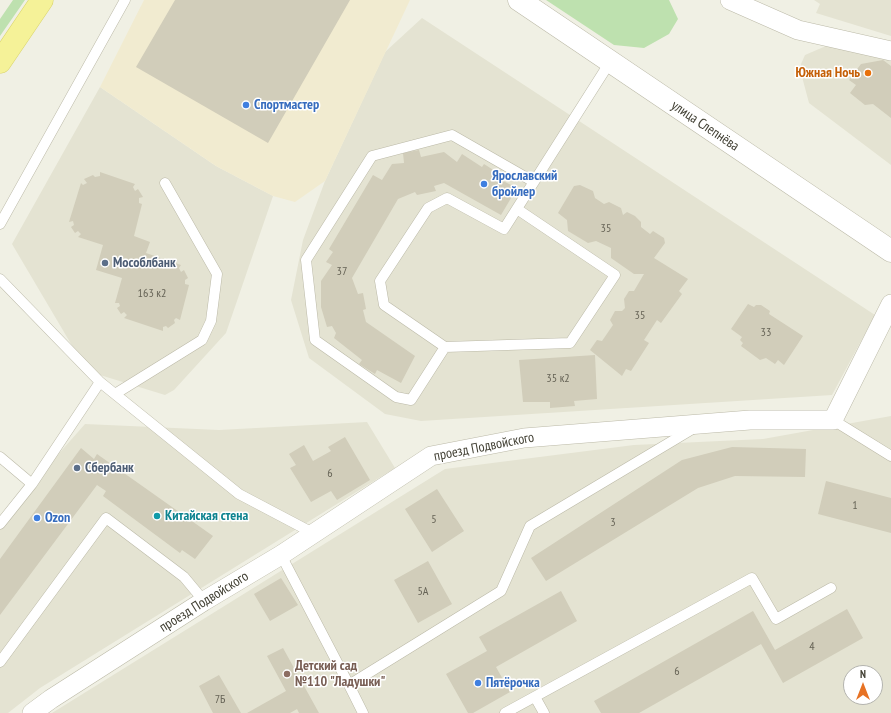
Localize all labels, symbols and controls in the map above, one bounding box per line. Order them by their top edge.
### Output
place label: Южная Ночь [796,65,860,81]
marker: Южная Ночь [863,68,873,78]
place label: Спортмастер [254,97,319,113]
street label: улица Слепнёва [668,97,742,155]
marker: Спортмастер [241,100,251,110]
place label: Ярославский бройлер [492,168,557,200]
marker: Ярославский бройлер [479,179,489,189]
house number: 35 [601,222,611,236]
place label: Мособлбанк [113,255,176,271]
marker: Мособлбанк [100,258,110,268]
house number: 37 [337,265,347,279]
house number: 163 к2 [138,287,166,301]
house number: 35 [635,309,645,323]
house number: 33 [761,326,771,340]
house number: 35 к2 [546,372,570,386]
street label: проезд Подвойского [432,429,536,465]
place label: Сбербанк [85,460,134,476]
marker: Сбербанк [72,463,82,473]
house number: 6 [327,467,333,481]
house number: 1 [852,499,858,513]
place label: Китайская стена [165,508,248,524]
place label: Ozon [45,510,70,526]
marker: Китайская стена [152,511,162,521]
marker: Ozon [32,513,42,523]
house number: 5 [431,513,437,527]
house number: 3 [610,516,616,530]
street label: проезд Подвойского [156,568,252,636]
house number: 5А [417,585,429,599]
house number: 4 [809,640,815,654]
place label: Детский сад №110 "Ладушки" [295,658,385,690]
house number: 6 [674,665,680,679]
north arrow [843,665,883,705]
text: N [860,667,866,681]
marker: Детский сад №110 "Ладушки" [282,669,292,679]
place label: Пятёрочка [486,675,540,691]
marker: Пятёрочка [473,678,483,688]
house number: 7Б [215,693,225,707]

